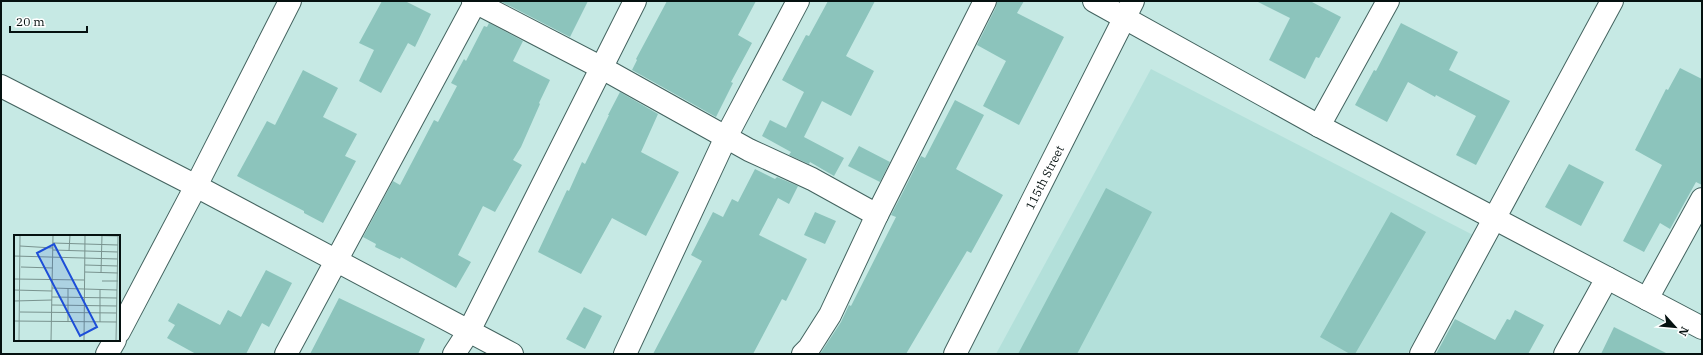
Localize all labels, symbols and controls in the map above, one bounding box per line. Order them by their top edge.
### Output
scale bar [10,8,87,34]
text: 20 m [16,14,45,29]
street label: 115th Street [1022,143,1067,212]
inset map [14,235,120,341]
north arrow [1655,307,1695,347]
text: N [1676,324,1692,339]

